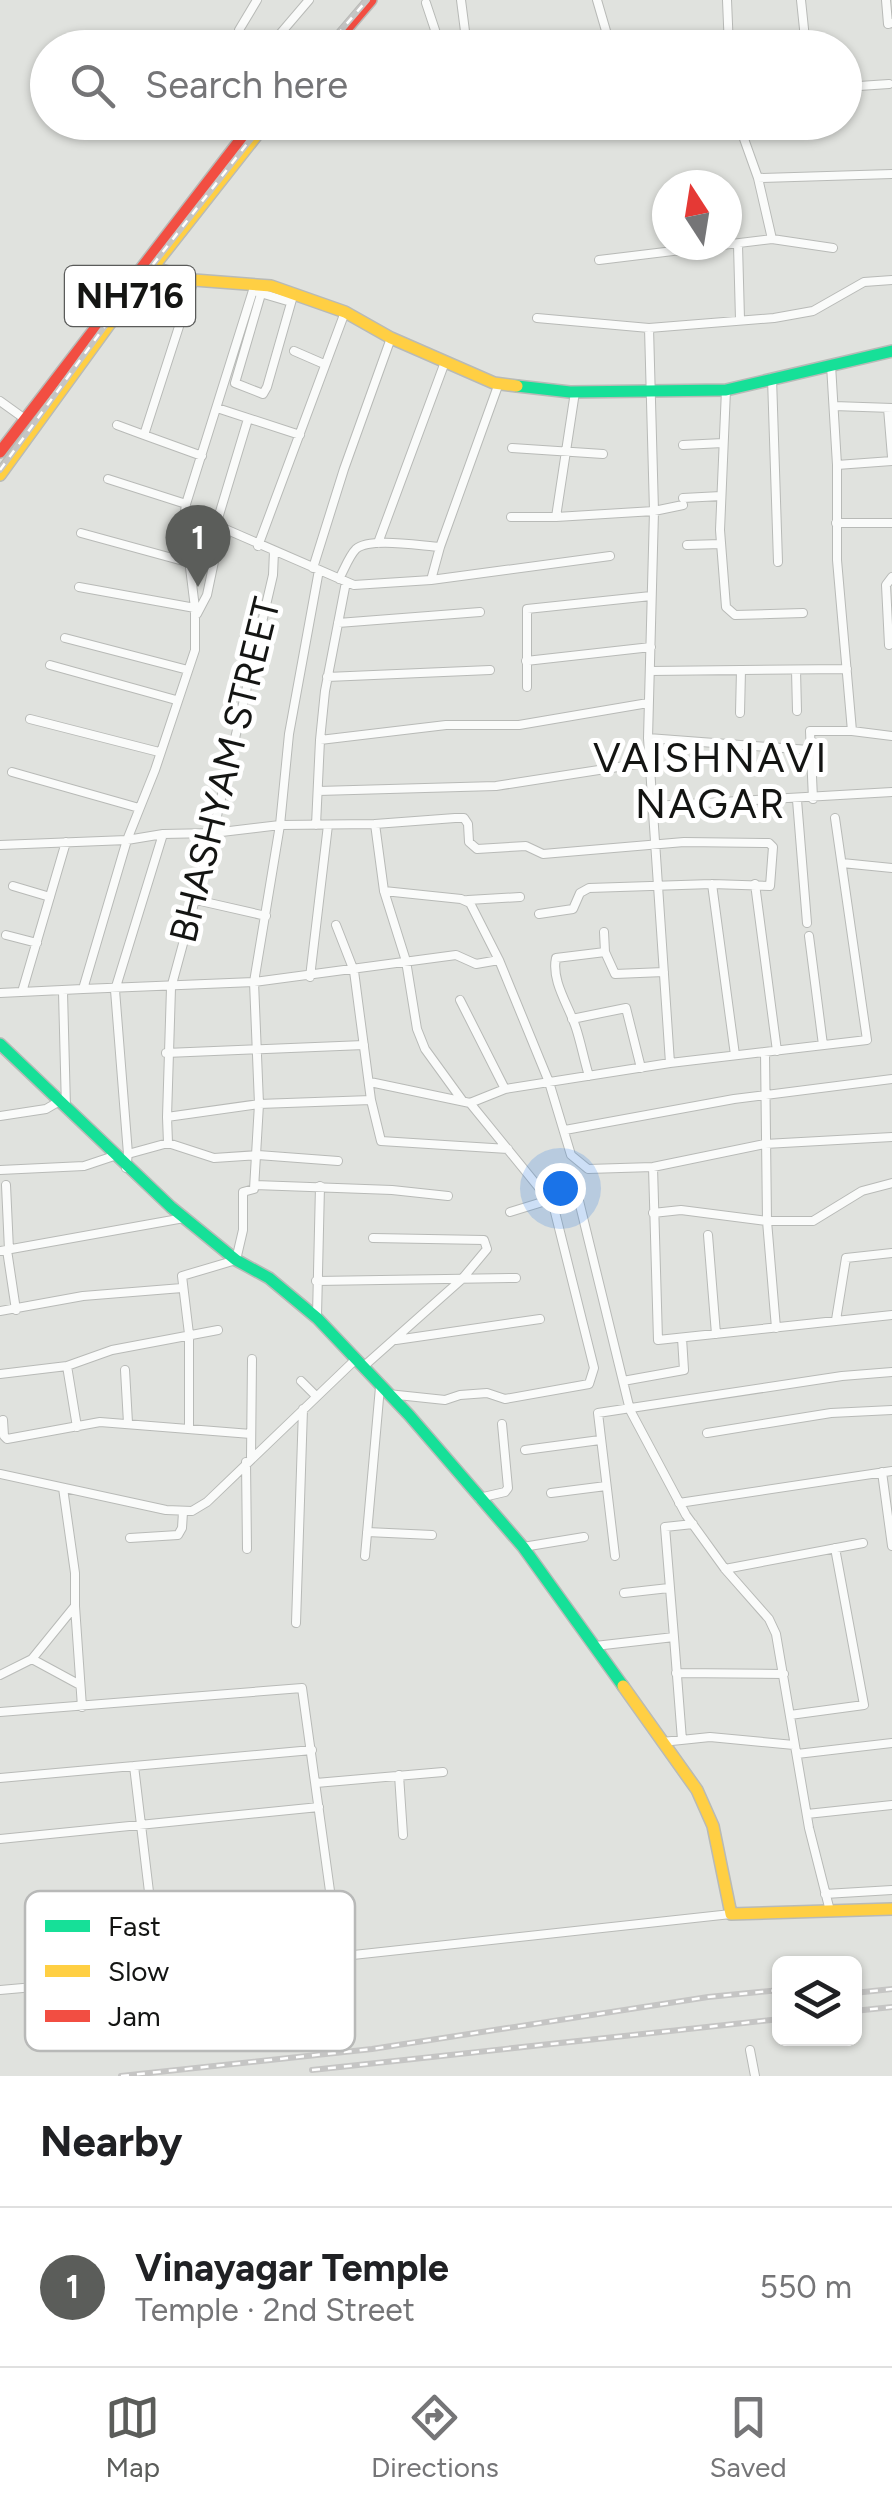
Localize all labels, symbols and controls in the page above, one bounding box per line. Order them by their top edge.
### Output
search box [30,30,862,140]
icon: search [65,58,120,113]
text: Search here [145,62,348,108]
north arrow [652,170,742,260]
road number: NH716 [65,266,195,326]
pin: 1 [166,504,230,587]
street label: BHASHYAM STREET [160,593,290,947]
district label: VAISHNAVI NAGAR [593,734,829,828]
your location [535,1163,586,1214]
legend [25,1891,355,2051]
text: Fast [108,1909,161,1943]
text: Slow [108,1954,169,1988]
map controls [772,1956,862,2046]
button: layers [772,1956,862,2046]
text: Jam [108,1999,161,2033]
text: Nearby [40,2116,182,2167]
text: Vinayagar Temple [135,2245,449,2291]
text: 1 [66,2268,79,2306]
text: 550 m [760,2268,852,2306]
text: Temple · 2nd Street [135,2291,415,2329]
tab: Map [105,2390,160,2484]
tab: Directions [371,2390,499,2484]
tab: Saved [709,2390,787,2484]

